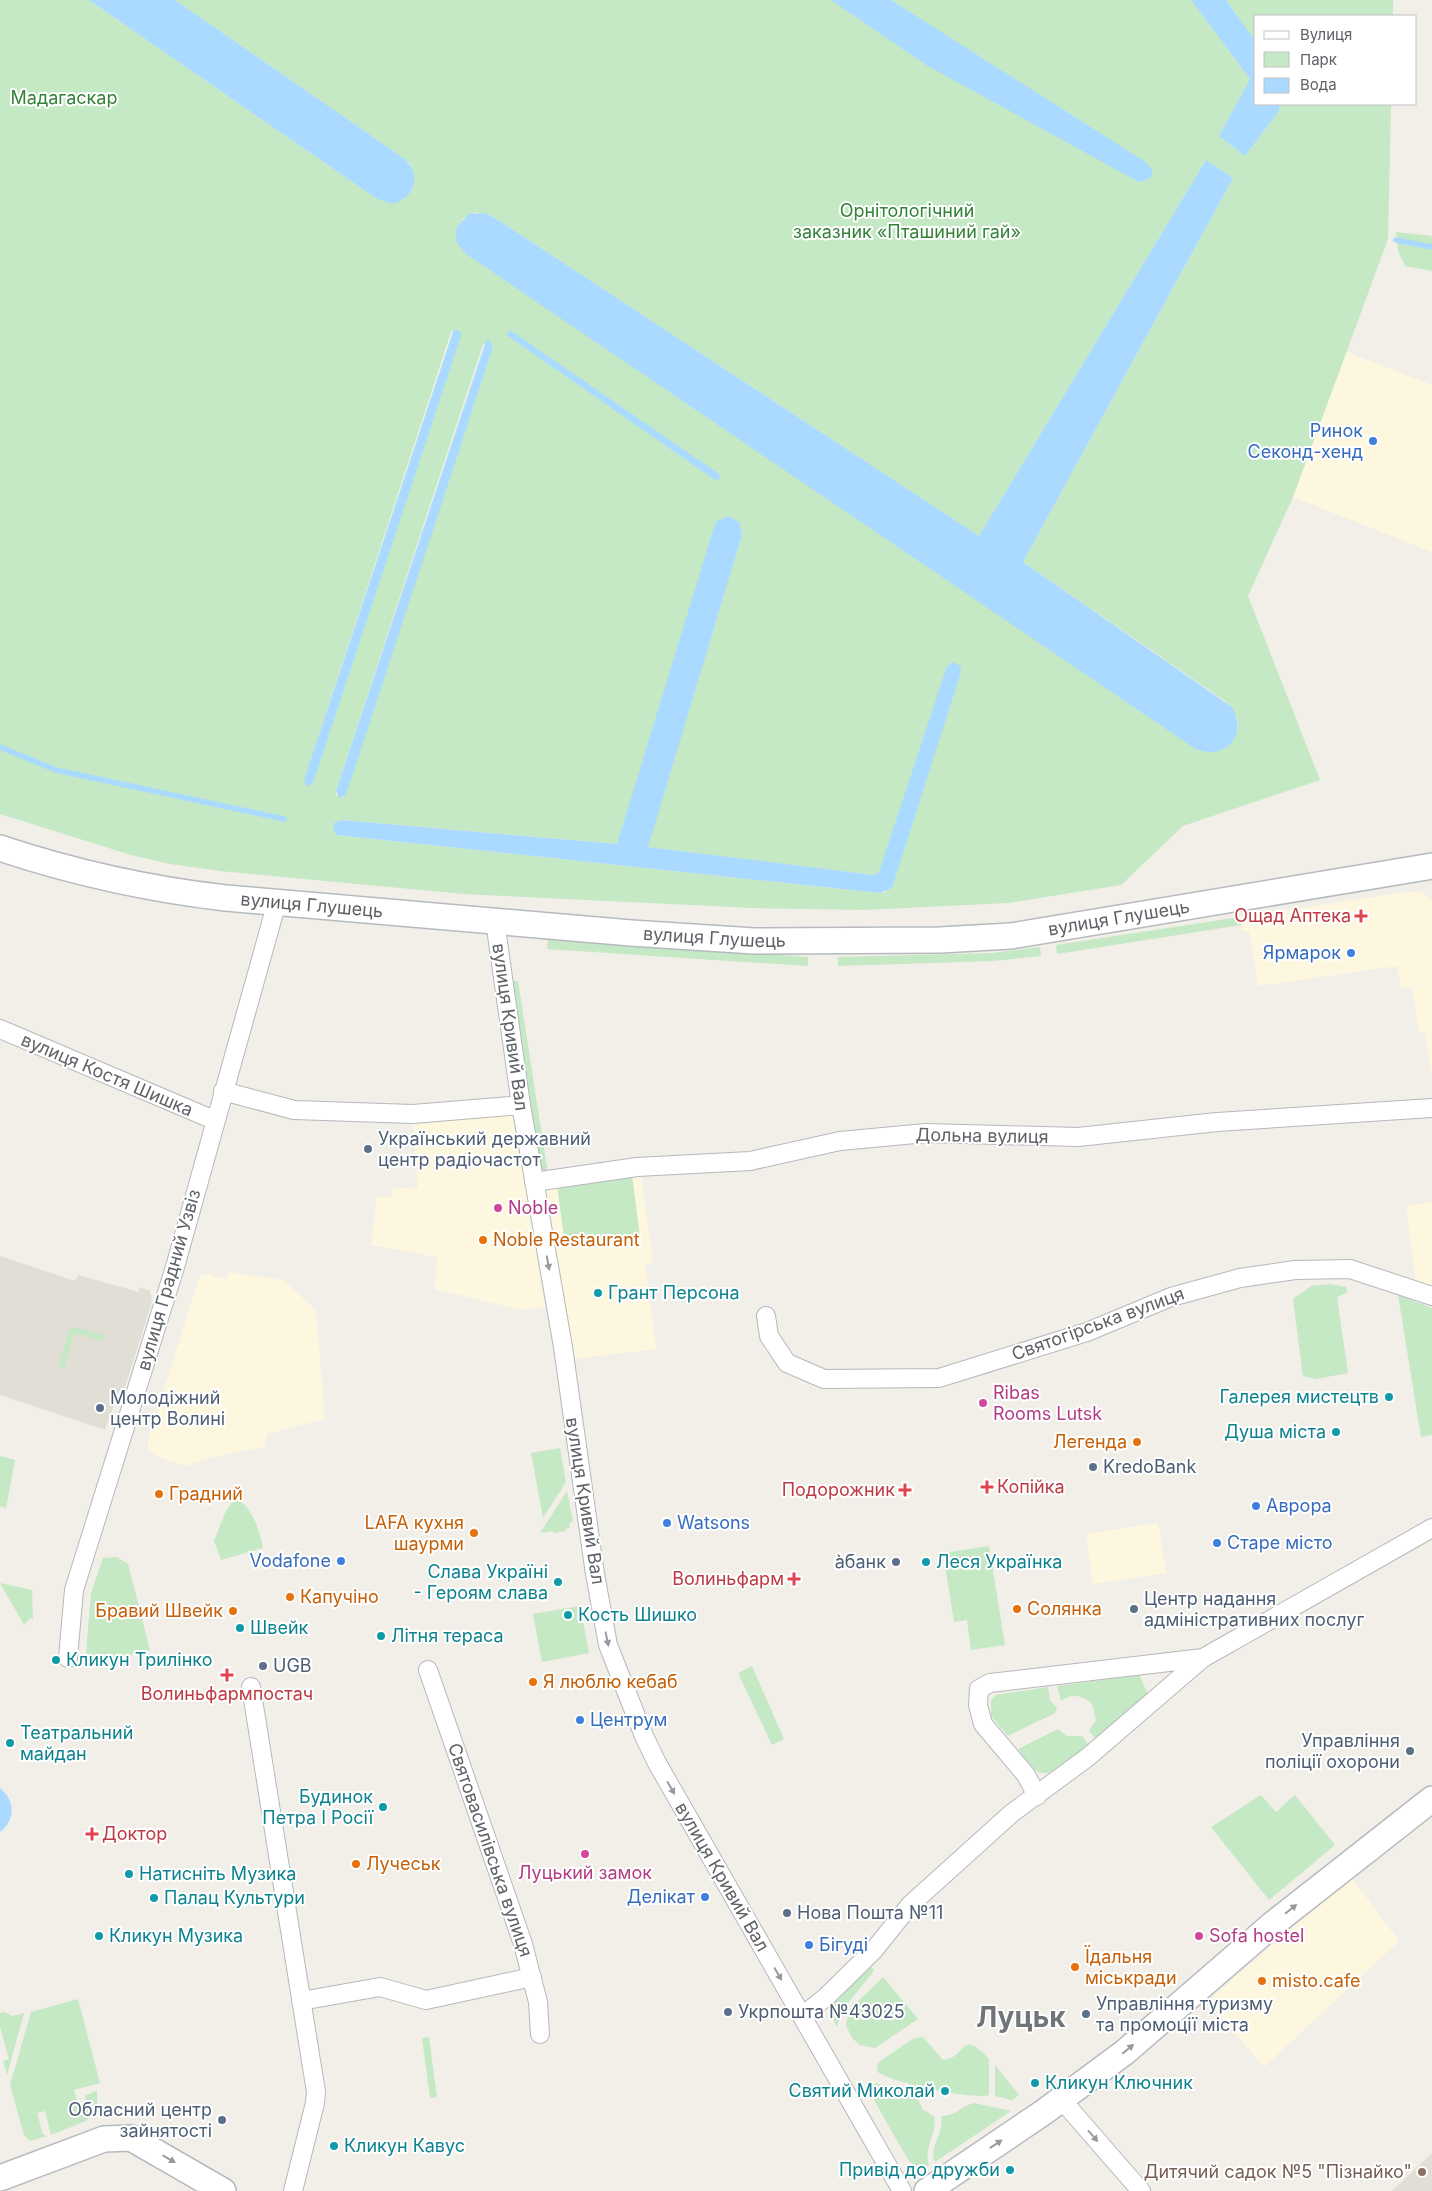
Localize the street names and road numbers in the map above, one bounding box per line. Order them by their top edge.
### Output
street label: вулиця Глушець [240,888,384,922]
street label: вулиця Глушець [1046,895,1191,940]
street label: вулиця Глушець [642,923,786,951]
street label: вулиця Кривий Вал [488,942,533,1112]
street label: вулиця Костя Шишка [18,1029,196,1120]
street label: Дольна вулиця [915,1124,1049,1147]
street label: вулиця Градний Узвіз [133,1187,204,1373]
street label: Святогірська вулиця [1009,1283,1187,1365]
street label: вулиця Кривий Вал [562,1416,609,1586]
street label: Святовасилівська вулиця [444,1740,537,1959]
street label: вулиця Кривий Вал [671,1798,774,1955]

